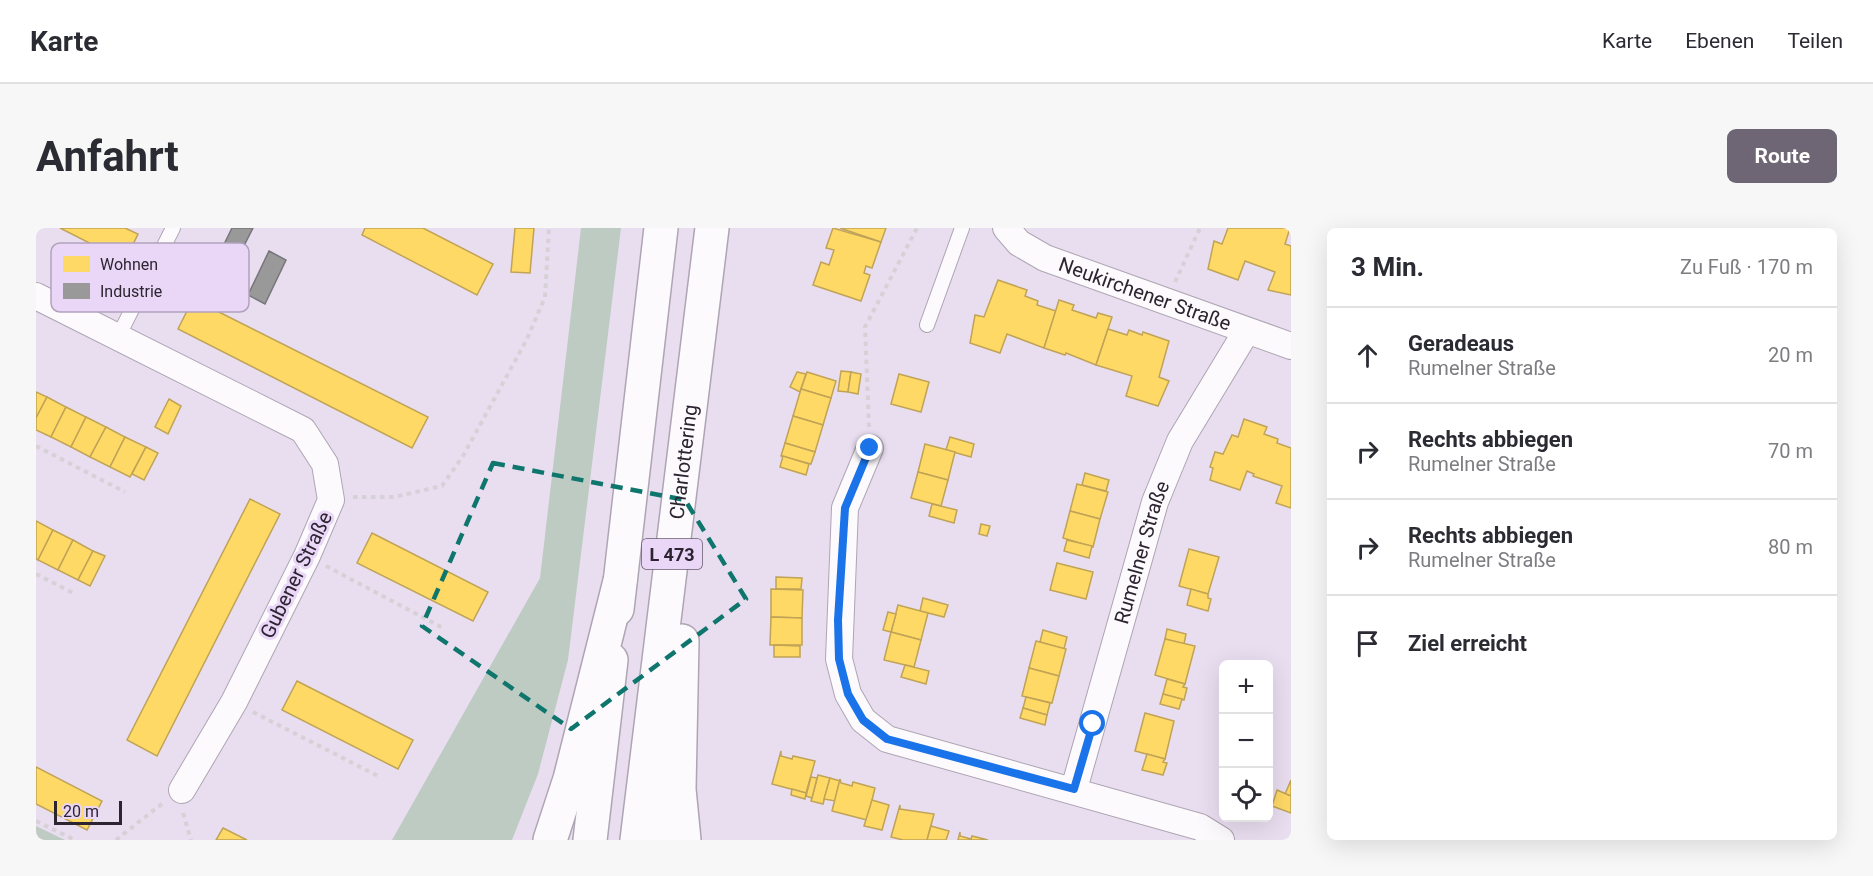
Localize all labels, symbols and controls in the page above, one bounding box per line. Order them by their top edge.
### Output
text: Karte [30,25,98,58]
text: Karte [1602,29,1652,53]
text: Ebenen [1685,29,1754,53]
text: Teilen [1787,29,1843,53]
button: Route [1727,129,1837,183]
text: Anfahrt [36,132,179,181]
legend [51,243,249,312]
street label: Neukirchener Straße [1056,252,1234,336]
text: 3 Min. [1351,252,1424,282]
text: Wohnen [100,255,158,274]
text: Zu Fuß · 170 m [1680,255,1813,279]
text: Industrie [100,282,162,301]
text: Geradeaus [1408,331,1514,356]
icon: ahead [1351,339,1384,372]
text: 20 m [1768,343,1813,367]
text: Rumelner Straße [1408,356,1556,380]
street label: Charlottering [664,403,702,521]
text: Rechts abbiegen [1408,427,1573,452]
route end [856,434,882,460]
icon: right [1351,435,1384,468]
text: 70 m [1768,439,1813,463]
text: Rumelner Straße [1408,452,1556,476]
street label: Rumelner Straße [1109,477,1174,627]
street label: Gubener Straße [255,508,337,642]
text: Rechts abbiegen [1408,523,1573,548]
icon: right [1351,531,1384,564]
text: 80 m [1768,535,1813,559]
road number: L 473 [642,539,702,569]
text: Rumelner Straße [1408,548,1556,572]
icon: arrive [1351,627,1384,660]
text: Ziel erreicht [1408,631,1527,656]
map controls [1219,660,1273,822]
button: + [1219,660,1273,714]
route start [1079,710,1105,736]
button: − [1219,714,1273,768]
button: locate [1219,768,1273,822]
scale bar [54,798,122,826]
text: 20 m [63,802,99,821]

